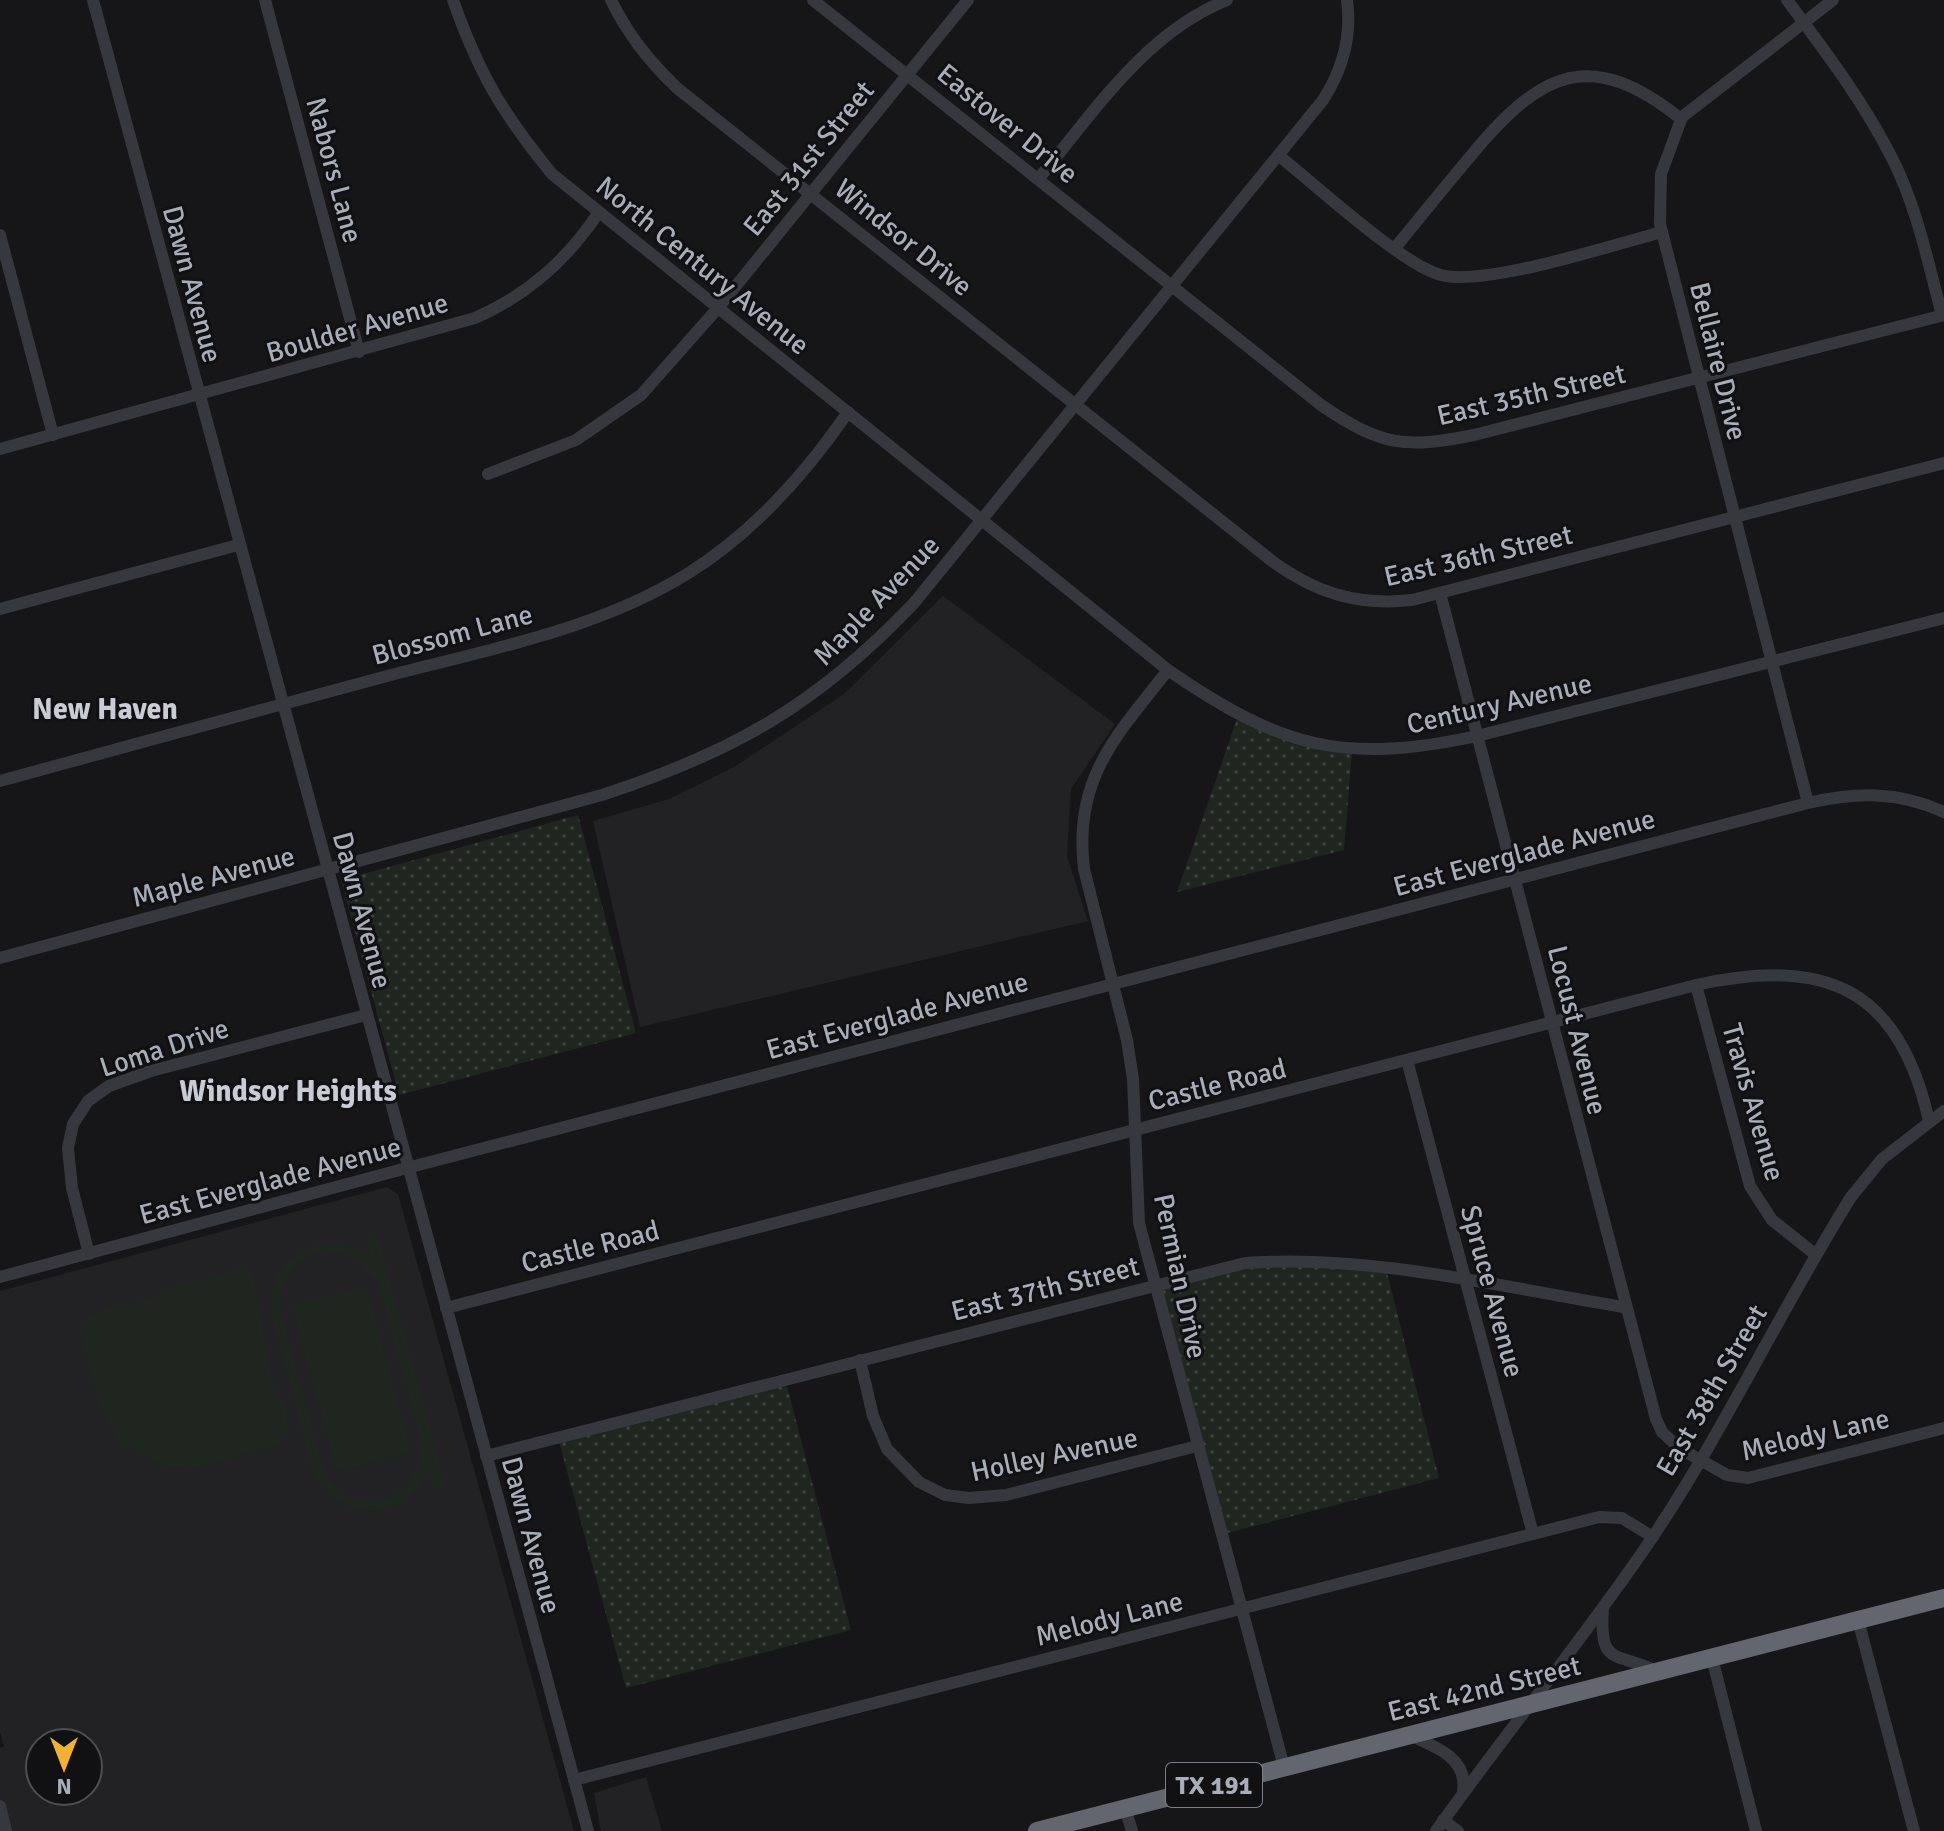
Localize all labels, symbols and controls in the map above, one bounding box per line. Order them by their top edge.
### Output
street label: Eastover Drive [930,57,1085,191]
street label: East 31st Street [736,74,882,243]
street label: Nabors Lane [298,94,370,247]
street label: North Century Avenue [589,169,816,362]
street label: Windsor Drive [828,172,979,304]
street label: Dawn Avenue [155,202,229,366]
street label: Bellaire Drive [1682,279,1754,444]
street label: Boulder Avenue [262,286,452,370]
street label: East 35th Street [1434,357,1629,433]
street label: East 36th Street [1381,518,1576,594]
street label: Maple Avenue [806,529,947,673]
street label: Blossom Lane [368,597,536,673]
street label: Century Avenue [1403,666,1595,742]
district label: New Haven [32,691,178,728]
street label: East Everglade Avenue [1390,802,1659,904]
street label: Dawn Avenue [325,828,399,992]
street label: Maple Avenue [128,839,298,915]
street label: Locust Avenue [1540,942,1614,1118]
street label: East Everglade Avenue [763,965,1032,1067]
street label: Loma Drive [95,1011,233,1085]
street label: Travis Avenue [1714,1020,1792,1185]
street label: Castle Road [1145,1051,1290,1119]
district label: Windsor Heights [179,1073,397,1110]
street label: East Everglade Avenue [136,1130,405,1232]
street label: Permian Drive [1146,1191,1214,1362]
street label: Spruce Avenue [1453,1201,1531,1381]
street label: Castle Road [518,1213,663,1281]
street label: East 37th Street [948,1249,1143,1329]
street label: East 38th Street [1649,1298,1775,1482]
street label: Melody Lane [1738,1401,1893,1469]
street label: Holley Avenue [968,1421,1141,1489]
street label: Dawn Avenue [494,1453,568,1617]
street label: Melody Lane [1032,1584,1187,1654]
street label: East 42nd Street [1384,1649,1584,1729]
north arrow [24,1727,104,1807]
road number: TX 191 [1166,1763,1262,1807]
text: N [56,1773,72,1800]

